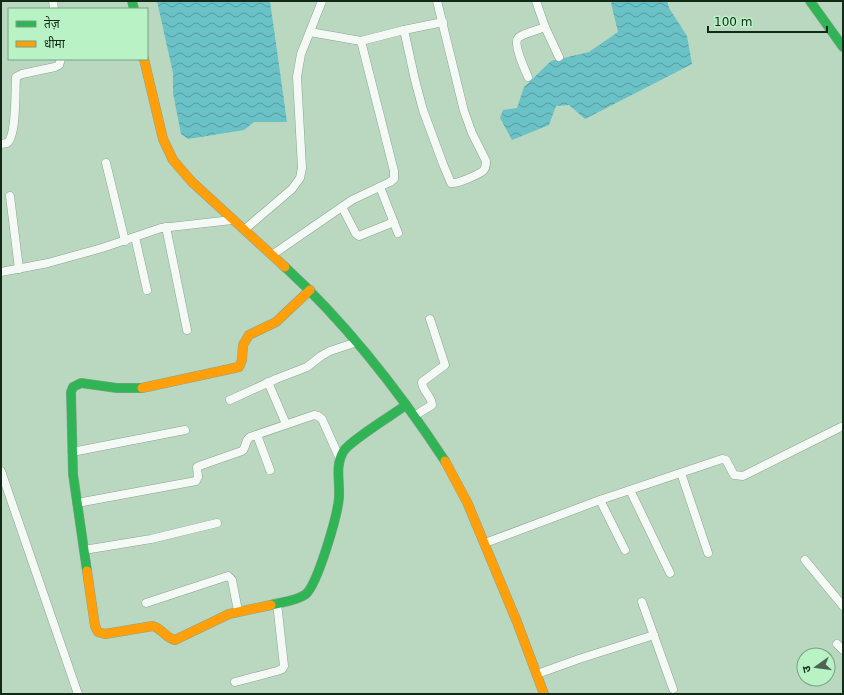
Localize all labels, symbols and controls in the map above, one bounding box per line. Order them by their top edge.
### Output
legend [8,8,148,60]
scale bar [708,8,827,34]
text: 100 m [714,15,752,29]
text: तेज़ [44,16,61,31]
text: धीमा [44,36,66,51]
north arrow [796,647,836,687]
text: उ [800,664,814,674]

